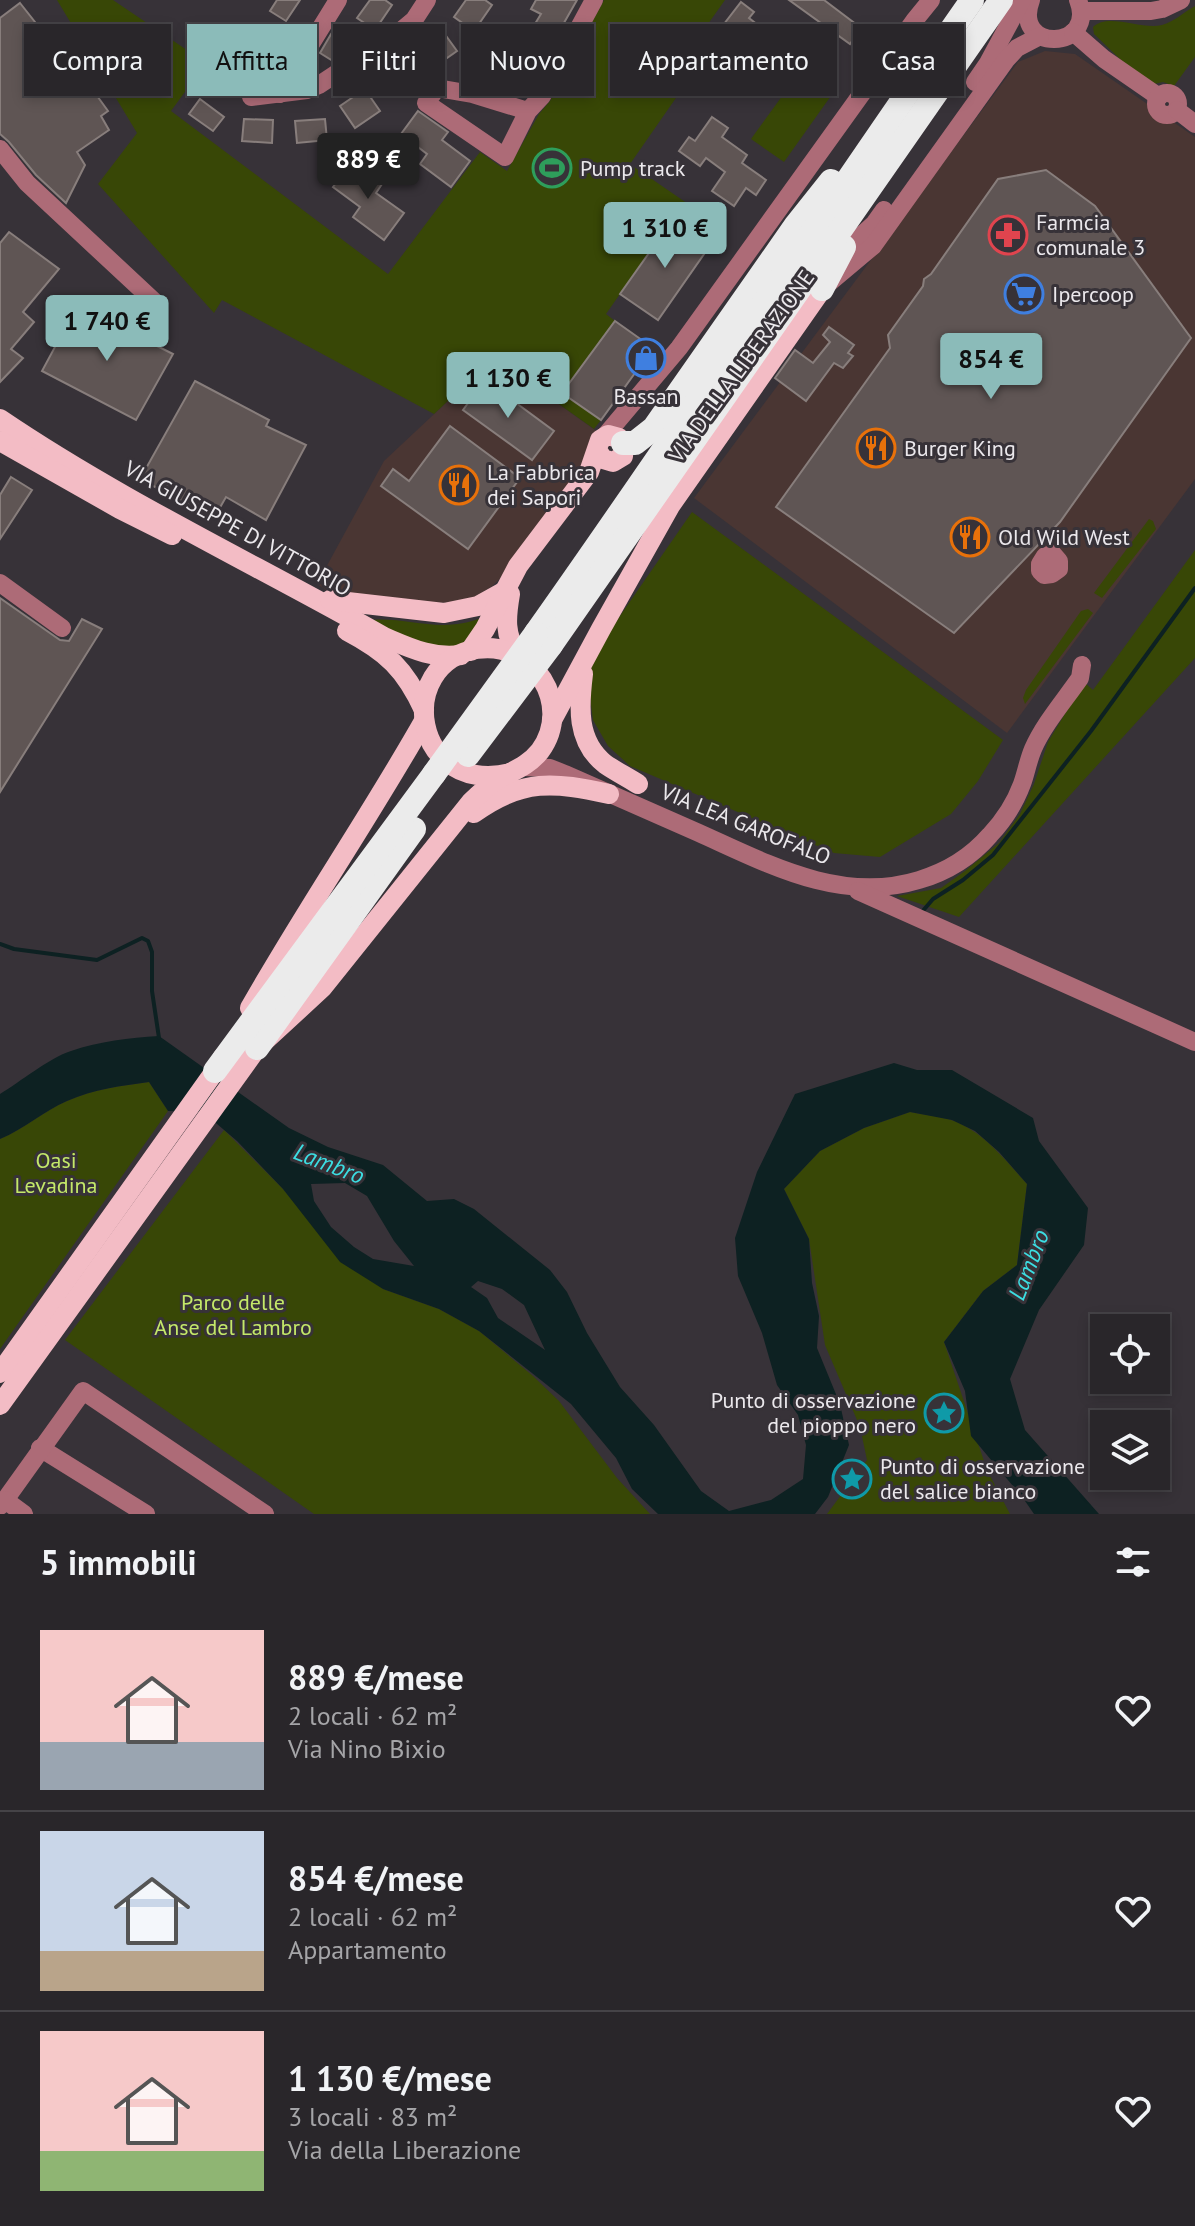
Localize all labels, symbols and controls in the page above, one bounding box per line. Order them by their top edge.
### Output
chip: Compra [24,24,171,96]
chip: Affitta [187,24,317,96]
chip: Filtri [333,24,445,96]
chip: Nuovo [461,24,594,96]
chip: Appartamento [610,24,837,96]
chip: Casa [853,24,964,96]
pin: 889 € [312,133,424,201]
text: 889 € [335,142,401,175]
sports icon: Pump track [531,147,573,189]
place label: Pump track [580,154,686,182]
pin: 1 310 € [591,202,739,270]
place label: Farmcia comunale 3 [1036,208,1145,261]
text: 1 310 € [622,211,708,244]
pharmacy icon: Farmcia comunale 3 [987,214,1029,256]
street label: VIA DELLA LIBERAZIONE [661,264,820,469]
supermarket icon: Ipercoop [1003,273,1045,315]
place label: Ipercoop [1052,280,1134,308]
pin: 1 740 € [33,295,181,363]
text: 1 740 € [64,304,150,337]
pin: 854 € [935,333,1047,401]
shop icon: Bassan [625,337,667,379]
text: 854 € [958,342,1024,375]
pin: 1 130 € [434,352,582,420]
text: 1 130 € [465,361,551,394]
place label: Bassan [613,382,679,410]
restaurant icon: Burger King [855,427,897,469]
place label: Burger King [904,434,1016,462]
street label: VIA GIUSEPPE DI VITTORIO [119,453,356,602]
place label: La Fabbrica dei Sapori [487,458,595,511]
restaurant icon: La Fabbrica dei Sapori [438,464,480,506]
restaurant icon: Old Wild West [949,516,991,558]
place label: Old Wild West [998,523,1130,551]
street label: VIA LEA GAROFALO [656,777,835,871]
water label: Lambro [289,1136,369,1191]
park label: Oasi Levadina [15,1146,97,1199]
water label: Lambro [1001,1225,1056,1305]
park label: Parco delle Anse del Lambro [154,1288,312,1341]
map controls [1090,1314,1170,1490]
button: locate [1090,1314,1170,1394]
place label: Punto di osservazione del pioppo nero [711,1386,916,1439]
place icon: Punto di osservazione del pioppo nero [923,1392,965,1434]
button: layers [1090,1410,1170,1490]
place label: Punto di osservazione del salice bianco [880,1452,1085,1505]
place icon: Punto di osservazione del salice bianco [831,1458,873,1500]
text: 5 immobili [40,1540,197,1584]
icon: filters [1111,1540,1155,1584]
text: 889 €/mese [288,1655,464,1699]
icon: home [104,1662,200,1758]
icon: heart [1111,1688,1155,1732]
text: 2 locali · 62 m² [288,1699,457,1732]
text: Via Nino Bixio [288,1732,446,1765]
text: 854 €/mese [288,1856,464,1900]
icon: home [104,1863,200,1959]
icon: heart [1111,1889,1155,1933]
text: 2 locali · 62 m² [288,1900,457,1933]
text: Appartamento [288,1933,447,1966]
text: 1 130 €/mese [288,2056,492,2100]
icon: home [104,2063,200,2159]
icon: heart [1111,2089,1155,2133]
text: 3 locali · 83 m² [288,2100,457,2133]
text: Via della Liberazione [288,2133,521,2166]

